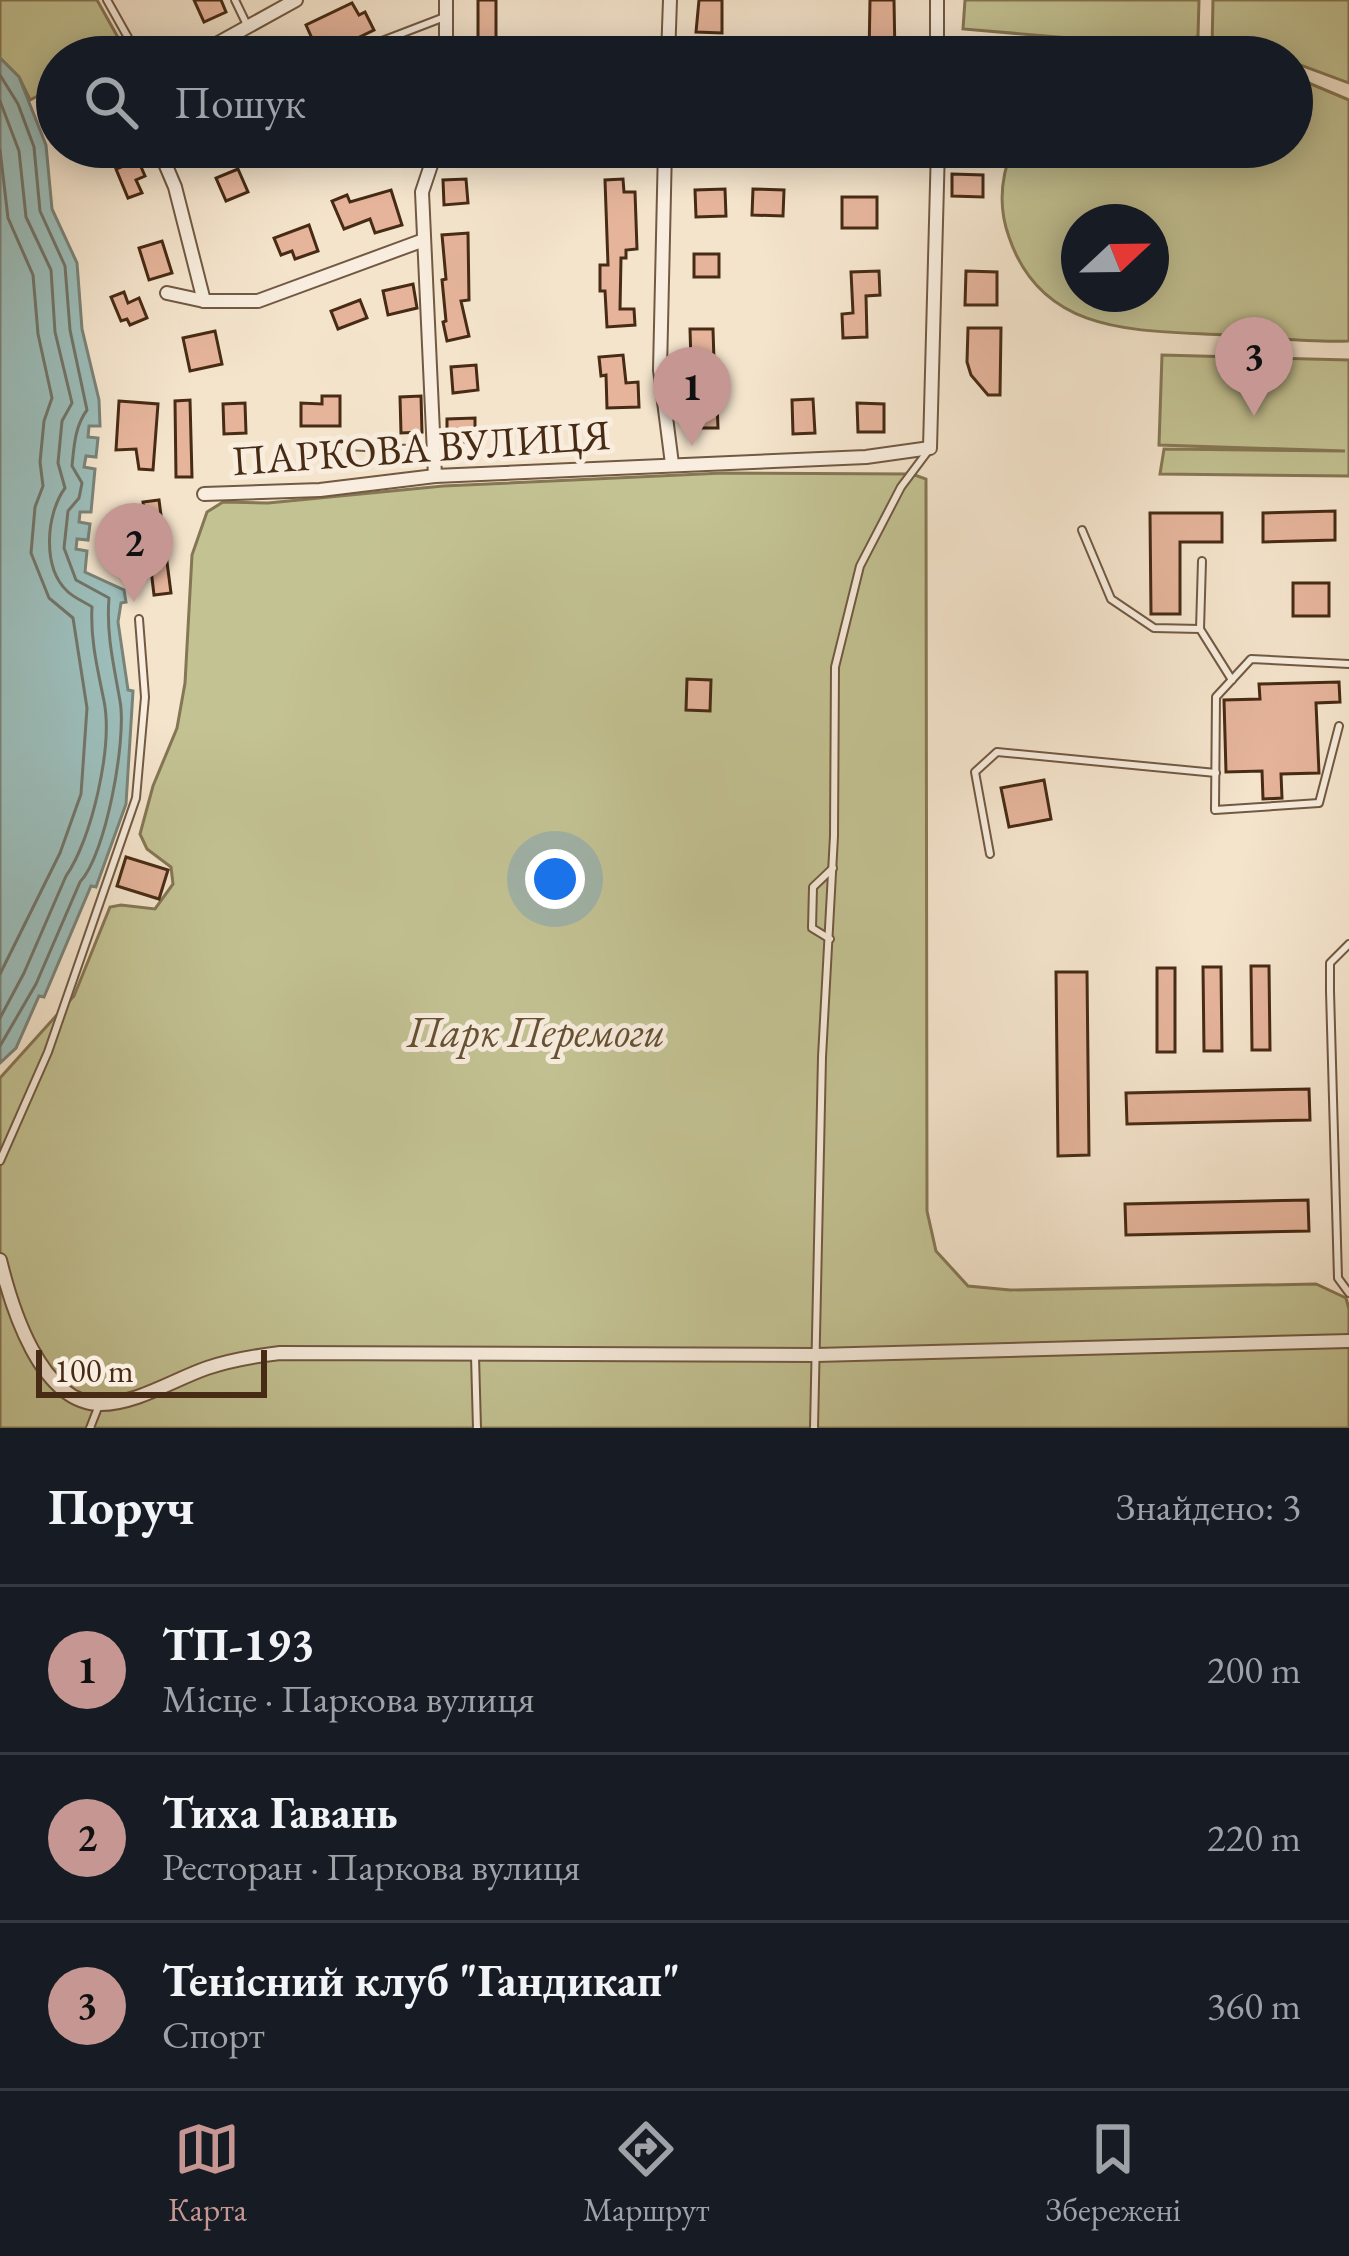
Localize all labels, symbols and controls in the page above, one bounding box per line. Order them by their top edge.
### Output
search box [36,36,1313,168]
icon: search [78,69,144,135]
text: Пошук [174,73,306,131]
north arrow [1061,204,1169,312]
pin: 3 [1215,317,1293,416]
pin: 1 [653,347,731,446]
street label: ПАРКОВА ВУЛИЦЯ [230,407,612,488]
pin: 2 [95,503,173,602]
your location [525,849,585,909]
park label: Парк Перемоги [406,1004,665,1059]
scale bar [36,1344,267,1397]
text: 100 m [54,1349,134,1392]
text: Поруч [48,1473,194,1539]
text: Знайдено: 3 [1116,1481,1301,1532]
text: ТП-193 [162,1615,314,1673]
text: 1 [77,1644,97,1695]
text: 200 m [1207,1644,1301,1695]
text: Місце · Паркова вулиця [162,1673,535,1724]
text: Тиха Гавань [162,1783,398,1841]
text: 2 [77,1812,97,1863]
text: 220 m [1207,1812,1301,1863]
text: Ресторан · Паркова вулиця [162,1841,580,1892]
text: Тенісний клуб "Гандикап" [162,1951,680,2009]
text: 3 [77,1980,97,2031]
text: 360 m [1207,1980,1301,2031]
text: Спорт [162,2009,265,2060]
tab: Карта [168,2116,247,2231]
tab: Маршрут [583,2116,709,2231]
tab: Збережені [1046,2116,1181,2231]

